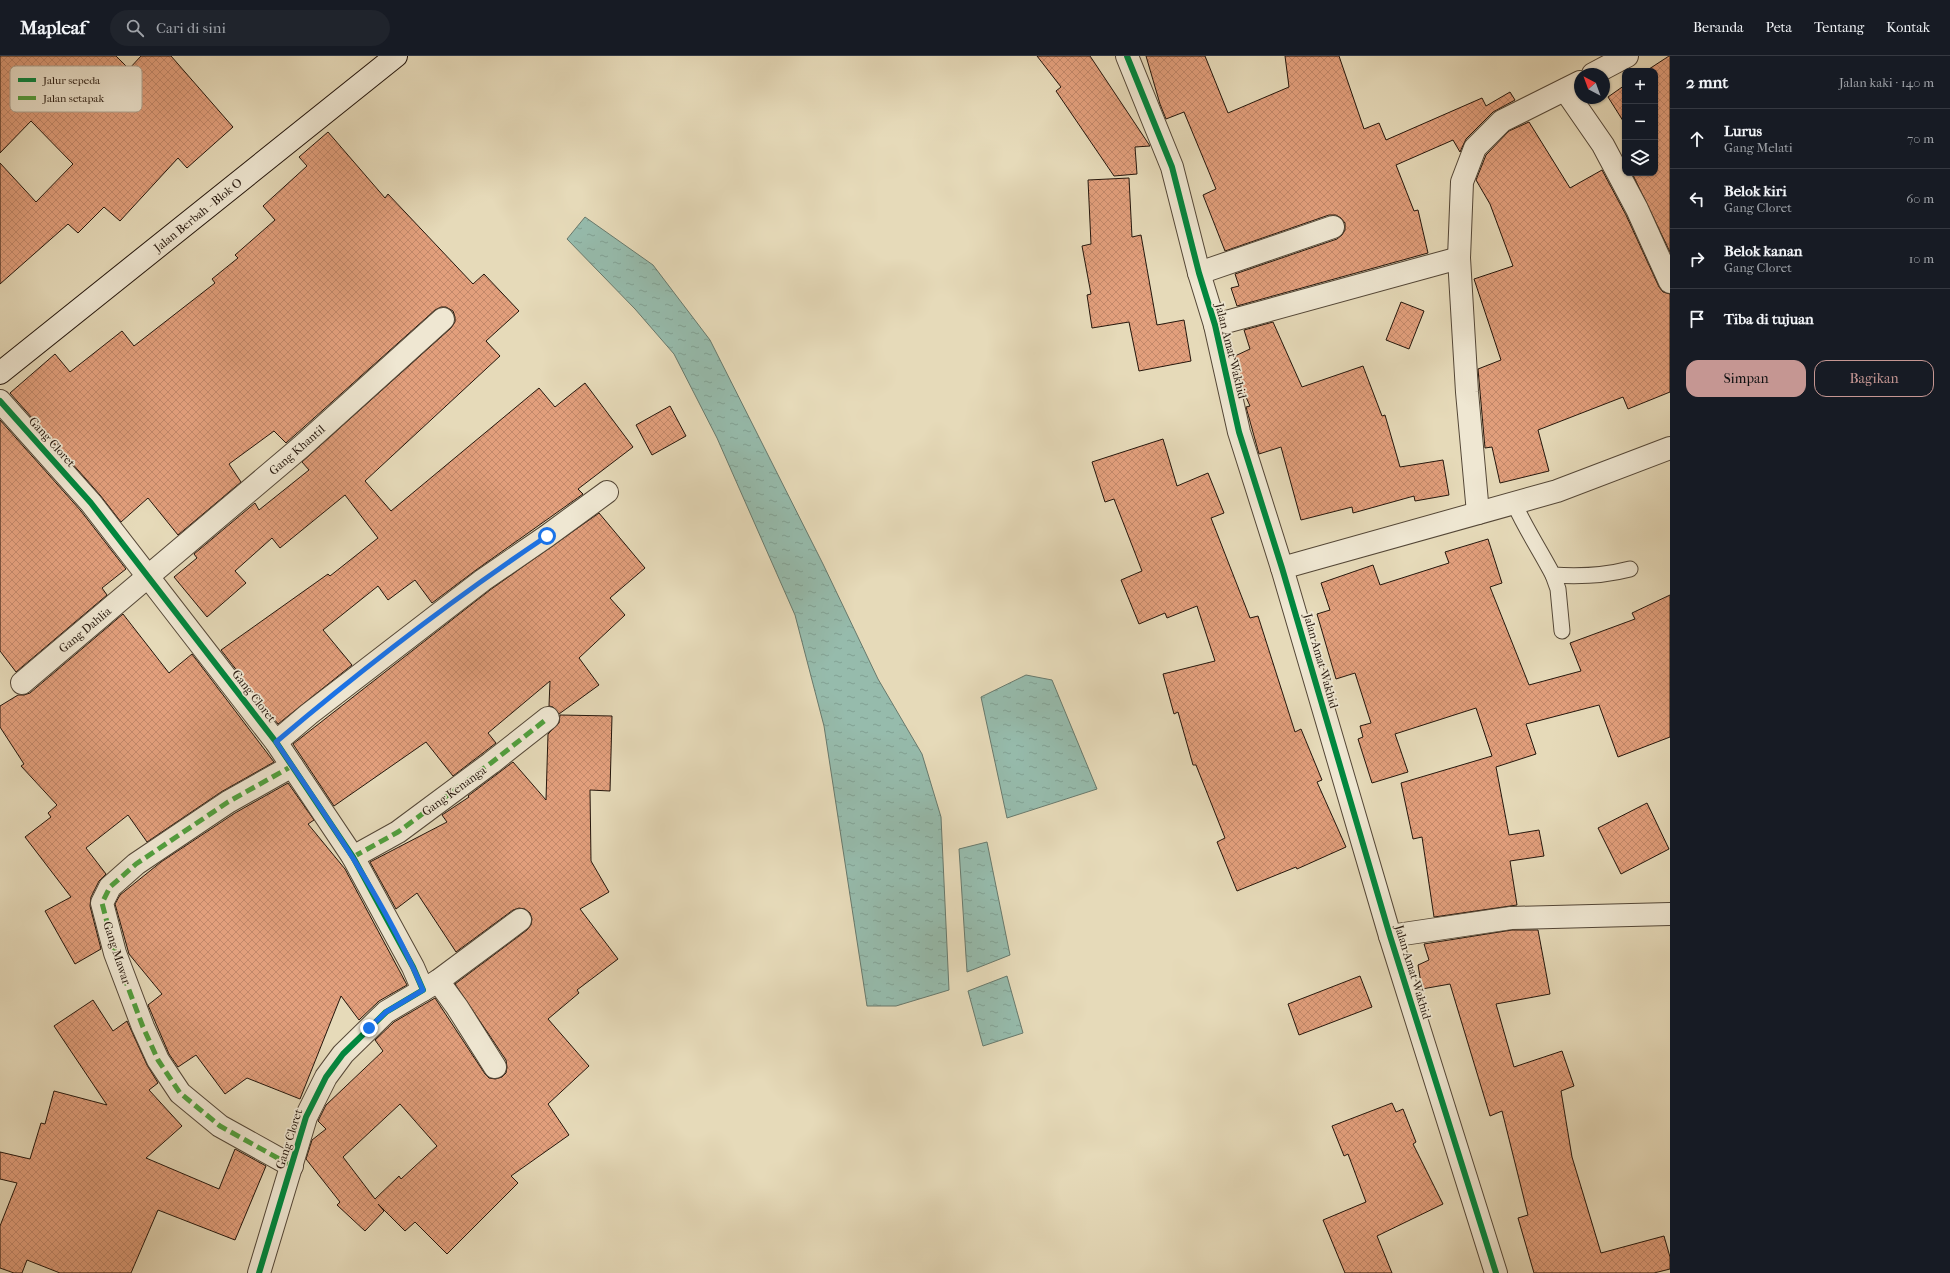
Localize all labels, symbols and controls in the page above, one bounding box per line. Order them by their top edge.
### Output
search box [110,10,390,46]
text: Mapleaf [20,17,86,39]
icon: search [124,17,146,39]
text: Cari di sini [156,19,226,37]
text: Beranda [1693,19,1744,36]
text: Peta [1766,19,1792,36]
text: Tentang [1814,19,1864,36]
text: Kontak [1886,19,1930,36]
legend [10,66,142,112]
north arrow [1574,68,1610,104]
map controls [1622,68,1658,176]
button: + [1622,68,1658,104]
text: 2 mnt [1686,72,1728,92]
text: Jalur sepeda [42,74,101,87]
text: Jalan kaki · 140 m [1839,75,1934,90]
text: Jalan setapak [42,92,104,105]
button: − [1622,104,1658,140]
text: Lurus [1724,122,1762,140]
icon: ahead [1686,128,1708,150]
text: 70 m [1907,131,1934,146]
button: layers [1622,140,1658,176]
text: Gang Melati [1724,140,1793,155]
street label: Jalan Berbah - Blok O [150,175,245,255]
text: Belok kiri [1724,182,1787,200]
icon: left [1686,188,1708,210]
text: 60 m [1906,191,1934,206]
text: Gang Cloret [1724,200,1792,215]
text: Belok kanan [1724,242,1803,260]
icon: right [1686,248,1708,270]
text: 10 m [1909,251,1934,266]
text: Gang Cloret [1724,260,1792,275]
street label: Jalan Amat Wakhid [1212,301,1250,401]
icon: arrive [1686,308,1708,330]
text: Tiba di tujuan [1724,310,1814,328]
button: Simpan [1686,360,1806,397]
button: Bagikan [1814,360,1934,397]
street label: Gang Cloret [26,414,79,470]
street label: Gang Khantil [266,422,328,478]
route start [538,527,556,545]
street label: Gang Dahlia [56,604,114,656]
street label: Jalan Amat Wakhid [1301,611,1341,710]
street label: Gang Cloret [229,667,279,726]
street label: Gang Kenanga [419,763,489,819]
street label: Gang Mawar [100,920,134,987]
street label: Jalan Amat Wakhid [1392,922,1434,1021]
route end [360,1019,378,1037]
street label: Gang Cloret [273,1106,306,1171]

